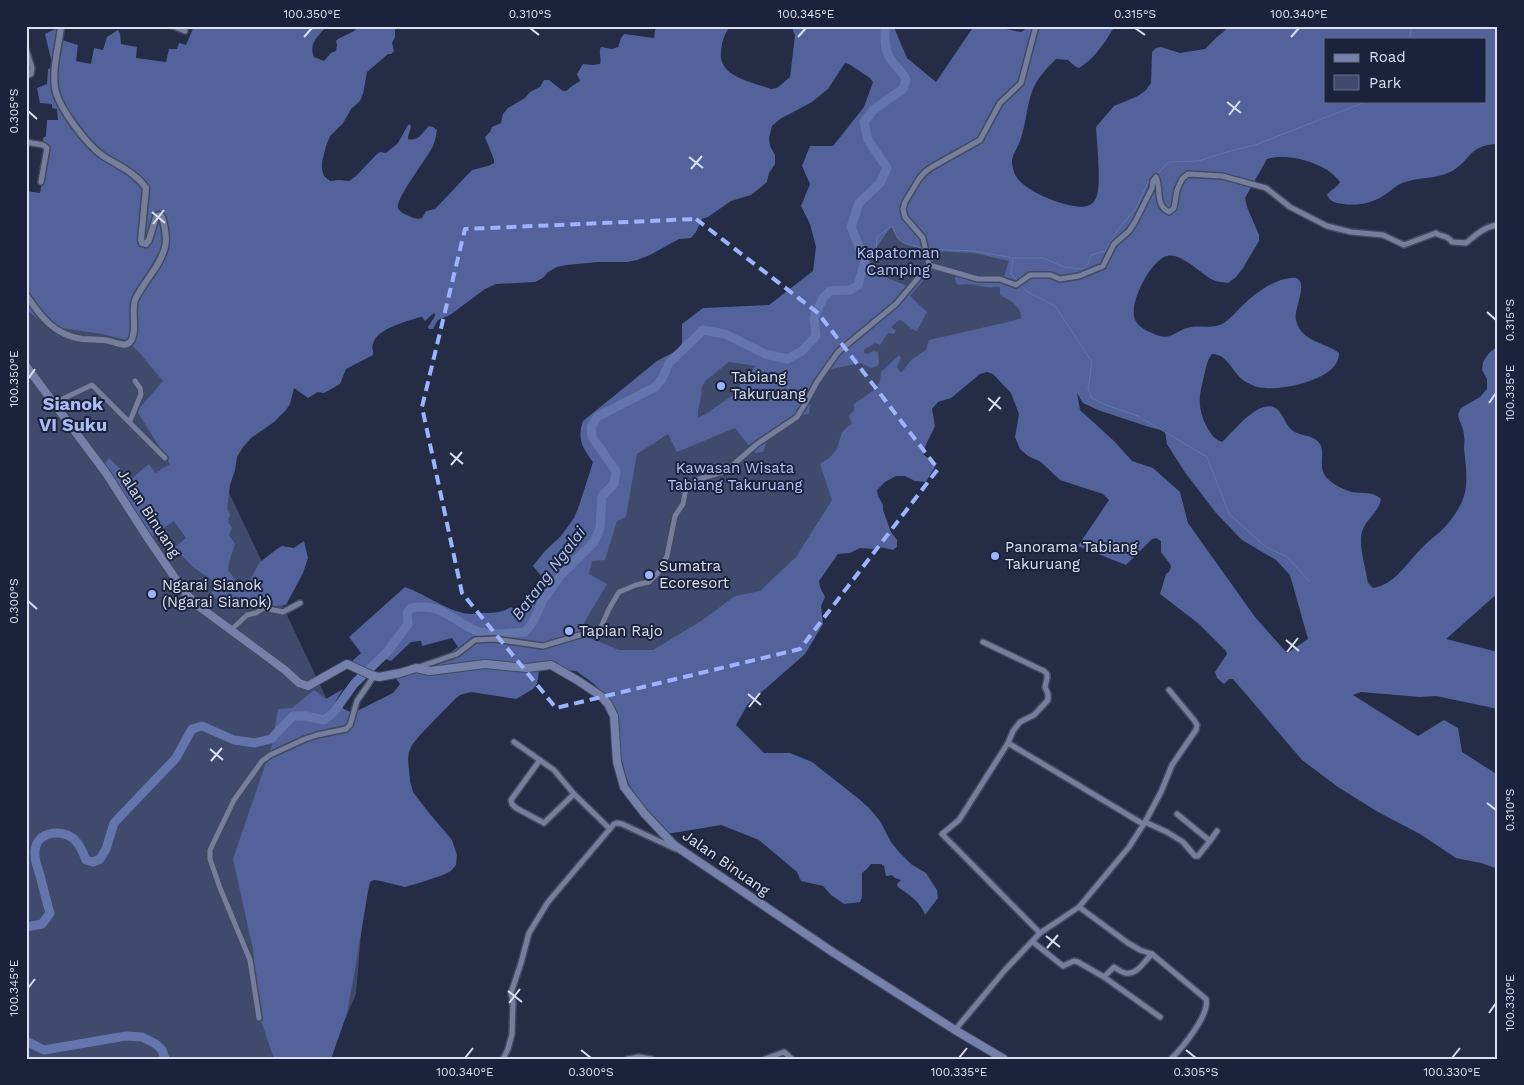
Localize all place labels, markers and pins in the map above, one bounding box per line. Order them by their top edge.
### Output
place label: Tabiang Takuruang [731,368,806,403]
marker: Tabiang Takuruang [715,380,727,392]
place label: Panorama Tabiang Takuruang [1005,538,1138,573]
marker: Panorama Tabiang Takuruang [989,550,1001,562]
place label: Sumatra Ecoresort [659,557,730,592]
marker: Sumatra Ecoresort [643,569,655,581]
place label: Ngarai Sianok (Ngarai Sianok) [162,576,272,611]
marker: Ngarai Sianok (Ngarai Sianok) [146,588,158,600]
place label: Tapian Rajo [579,622,663,640]
marker: Tapian Rajo [563,625,575,637]

